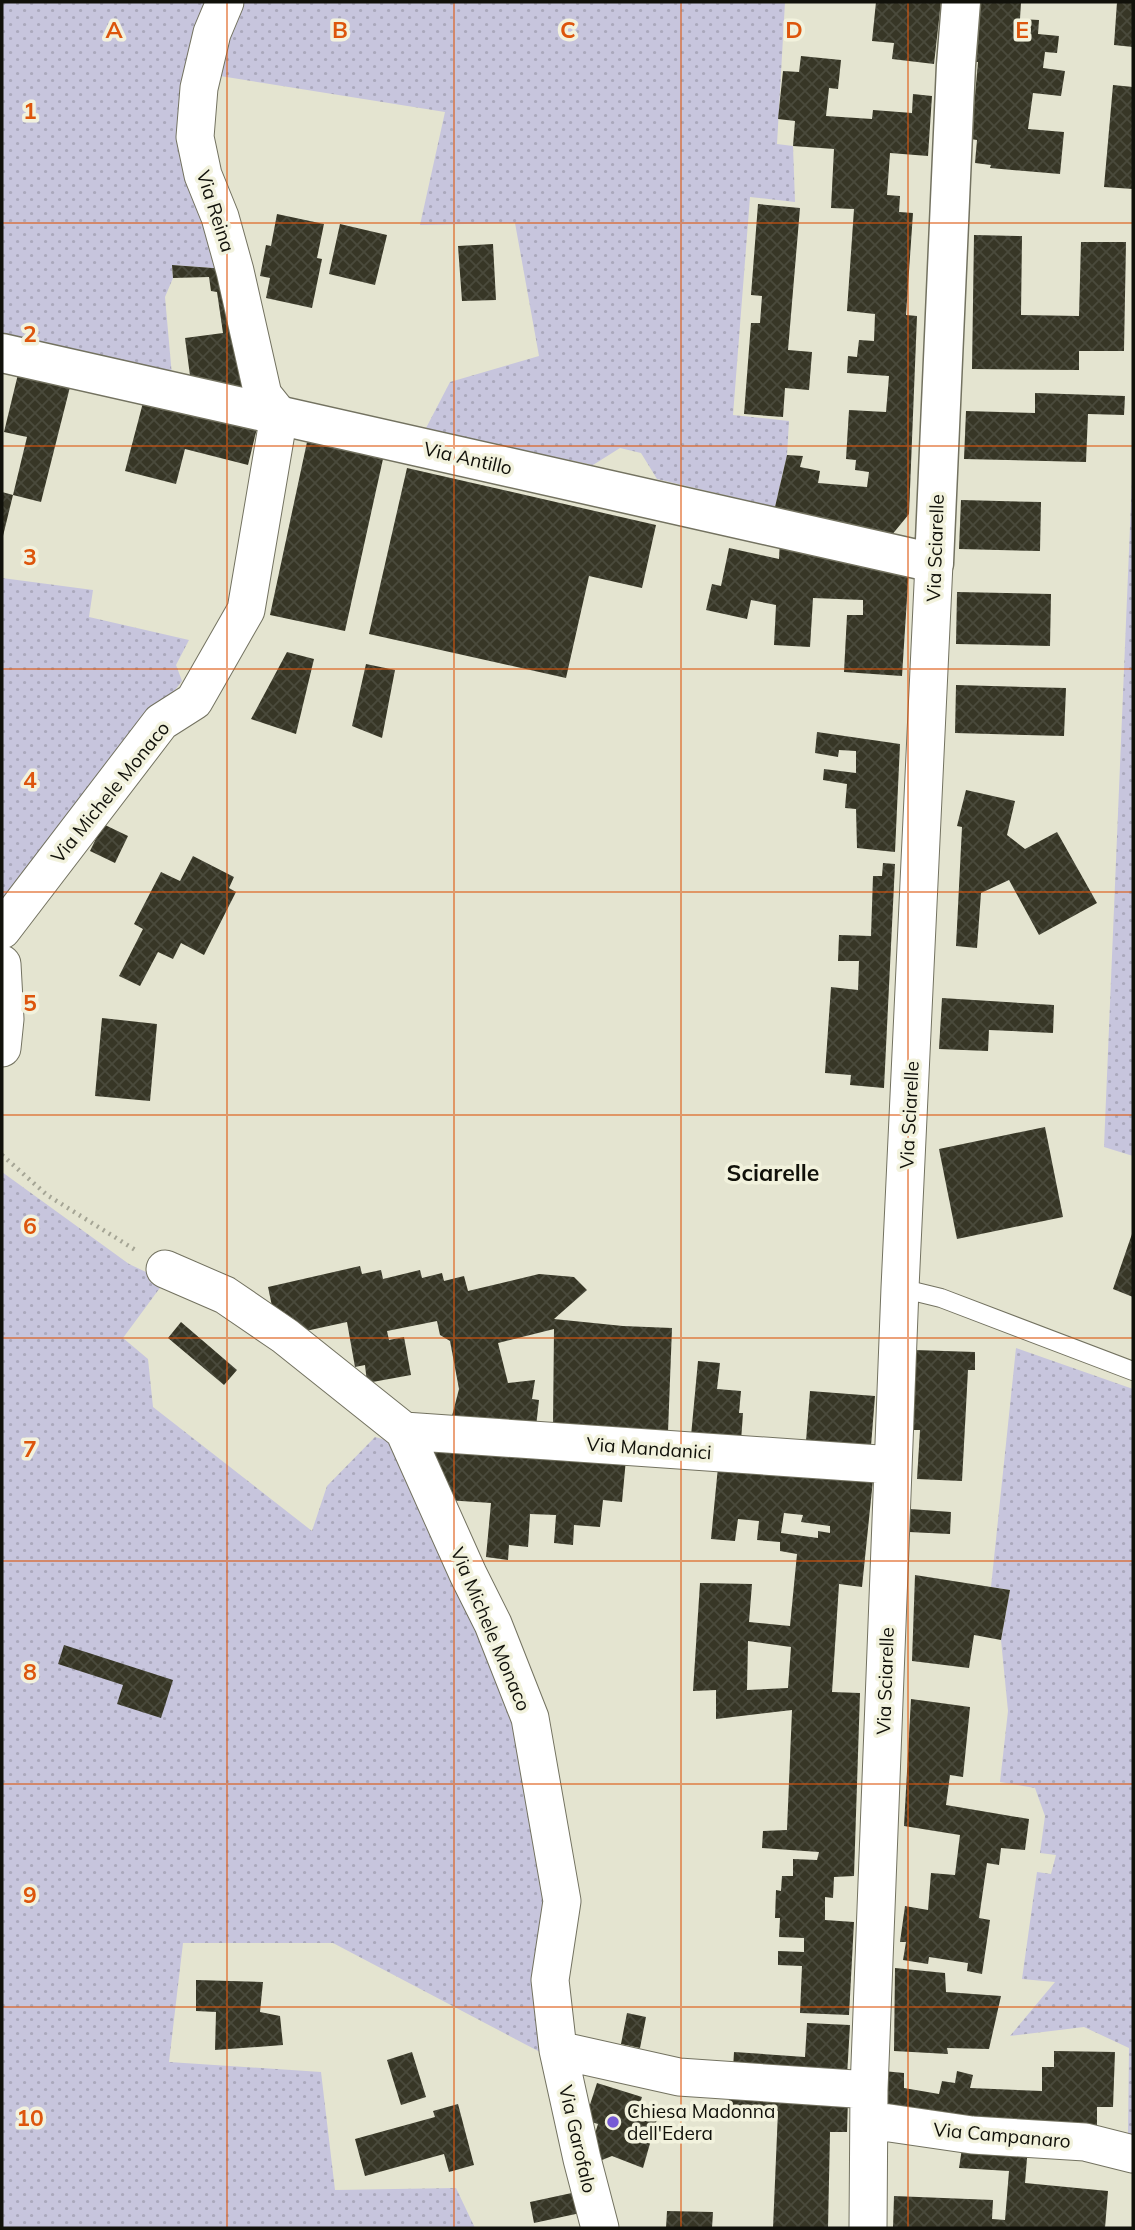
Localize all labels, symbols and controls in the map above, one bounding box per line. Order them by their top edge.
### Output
text: A [105,15,123,44]
text: B [332,15,348,44]
text: C [560,15,576,44]
text: D [785,15,803,44]
text: E [1015,15,1029,44]
text: 1 [23,96,37,125]
street label: Via Reina [192,167,240,255]
text: 2 [23,319,37,348]
street label: Via Antillo [421,436,515,480]
street label: Via Sciarelle [921,494,949,602]
text: 3 [23,542,37,571]
street label: Via Michele Monaco [45,716,175,868]
text: 4 [23,765,37,794]
text: 5 [23,988,37,1017]
street label: Via Sciarelle [894,1061,924,1169]
district label: Sciarelle [727,1158,819,1187]
text: 6 [23,1211,37,1240]
street label: Via Mandanici [586,1432,712,1464]
text: 7 [23,1434,37,1463]
street label: Via Michele Monaco [446,1544,536,1714]
street label: Via Sciarelle [871,1627,899,1735]
text: 8 [23,1657,37,1686]
text: 9 [23,1880,37,1909]
street label: Via Garofalo [554,2083,602,2195]
place label: Chiesa Madonna dell'Edera [627,2099,775,2145]
text: 10 [16,2103,44,2132]
marker: Chiesa Madonna dell'Edera [605,2114,621,2130]
street label: Via Campanaro [932,2117,1072,2153]

